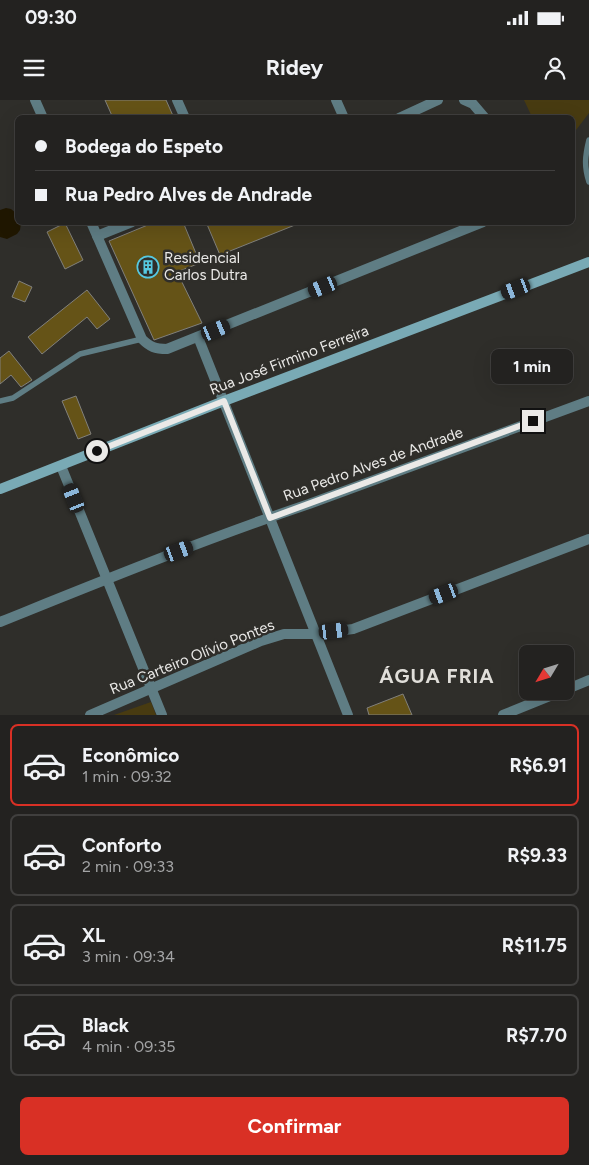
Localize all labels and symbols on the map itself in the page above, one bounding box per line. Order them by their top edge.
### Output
place label: Residencial Carlos Dutra [164,249,247,284]
building icon: Residencial Carlos Dutra [136,255,160,279]
car [306,274,339,300]
car [499,277,532,301]
car [199,317,232,343]
street label: Rua José Firmino Ferreira [207,321,371,399]
callout: 1 min [492,348,574,384]
route end [522,410,544,432]
street label: Rua Pedro Alves de Andrade [281,423,465,505]
route start [86,440,108,462]
car [61,481,86,515]
car [162,539,195,563]
car [427,582,460,606]
street label: Rua Carteiro Olívio Pontes [107,616,277,698]
car [318,622,349,640]
north arrow [519,645,574,700]
district label: ÁGUA FRIA [379,664,495,688]

